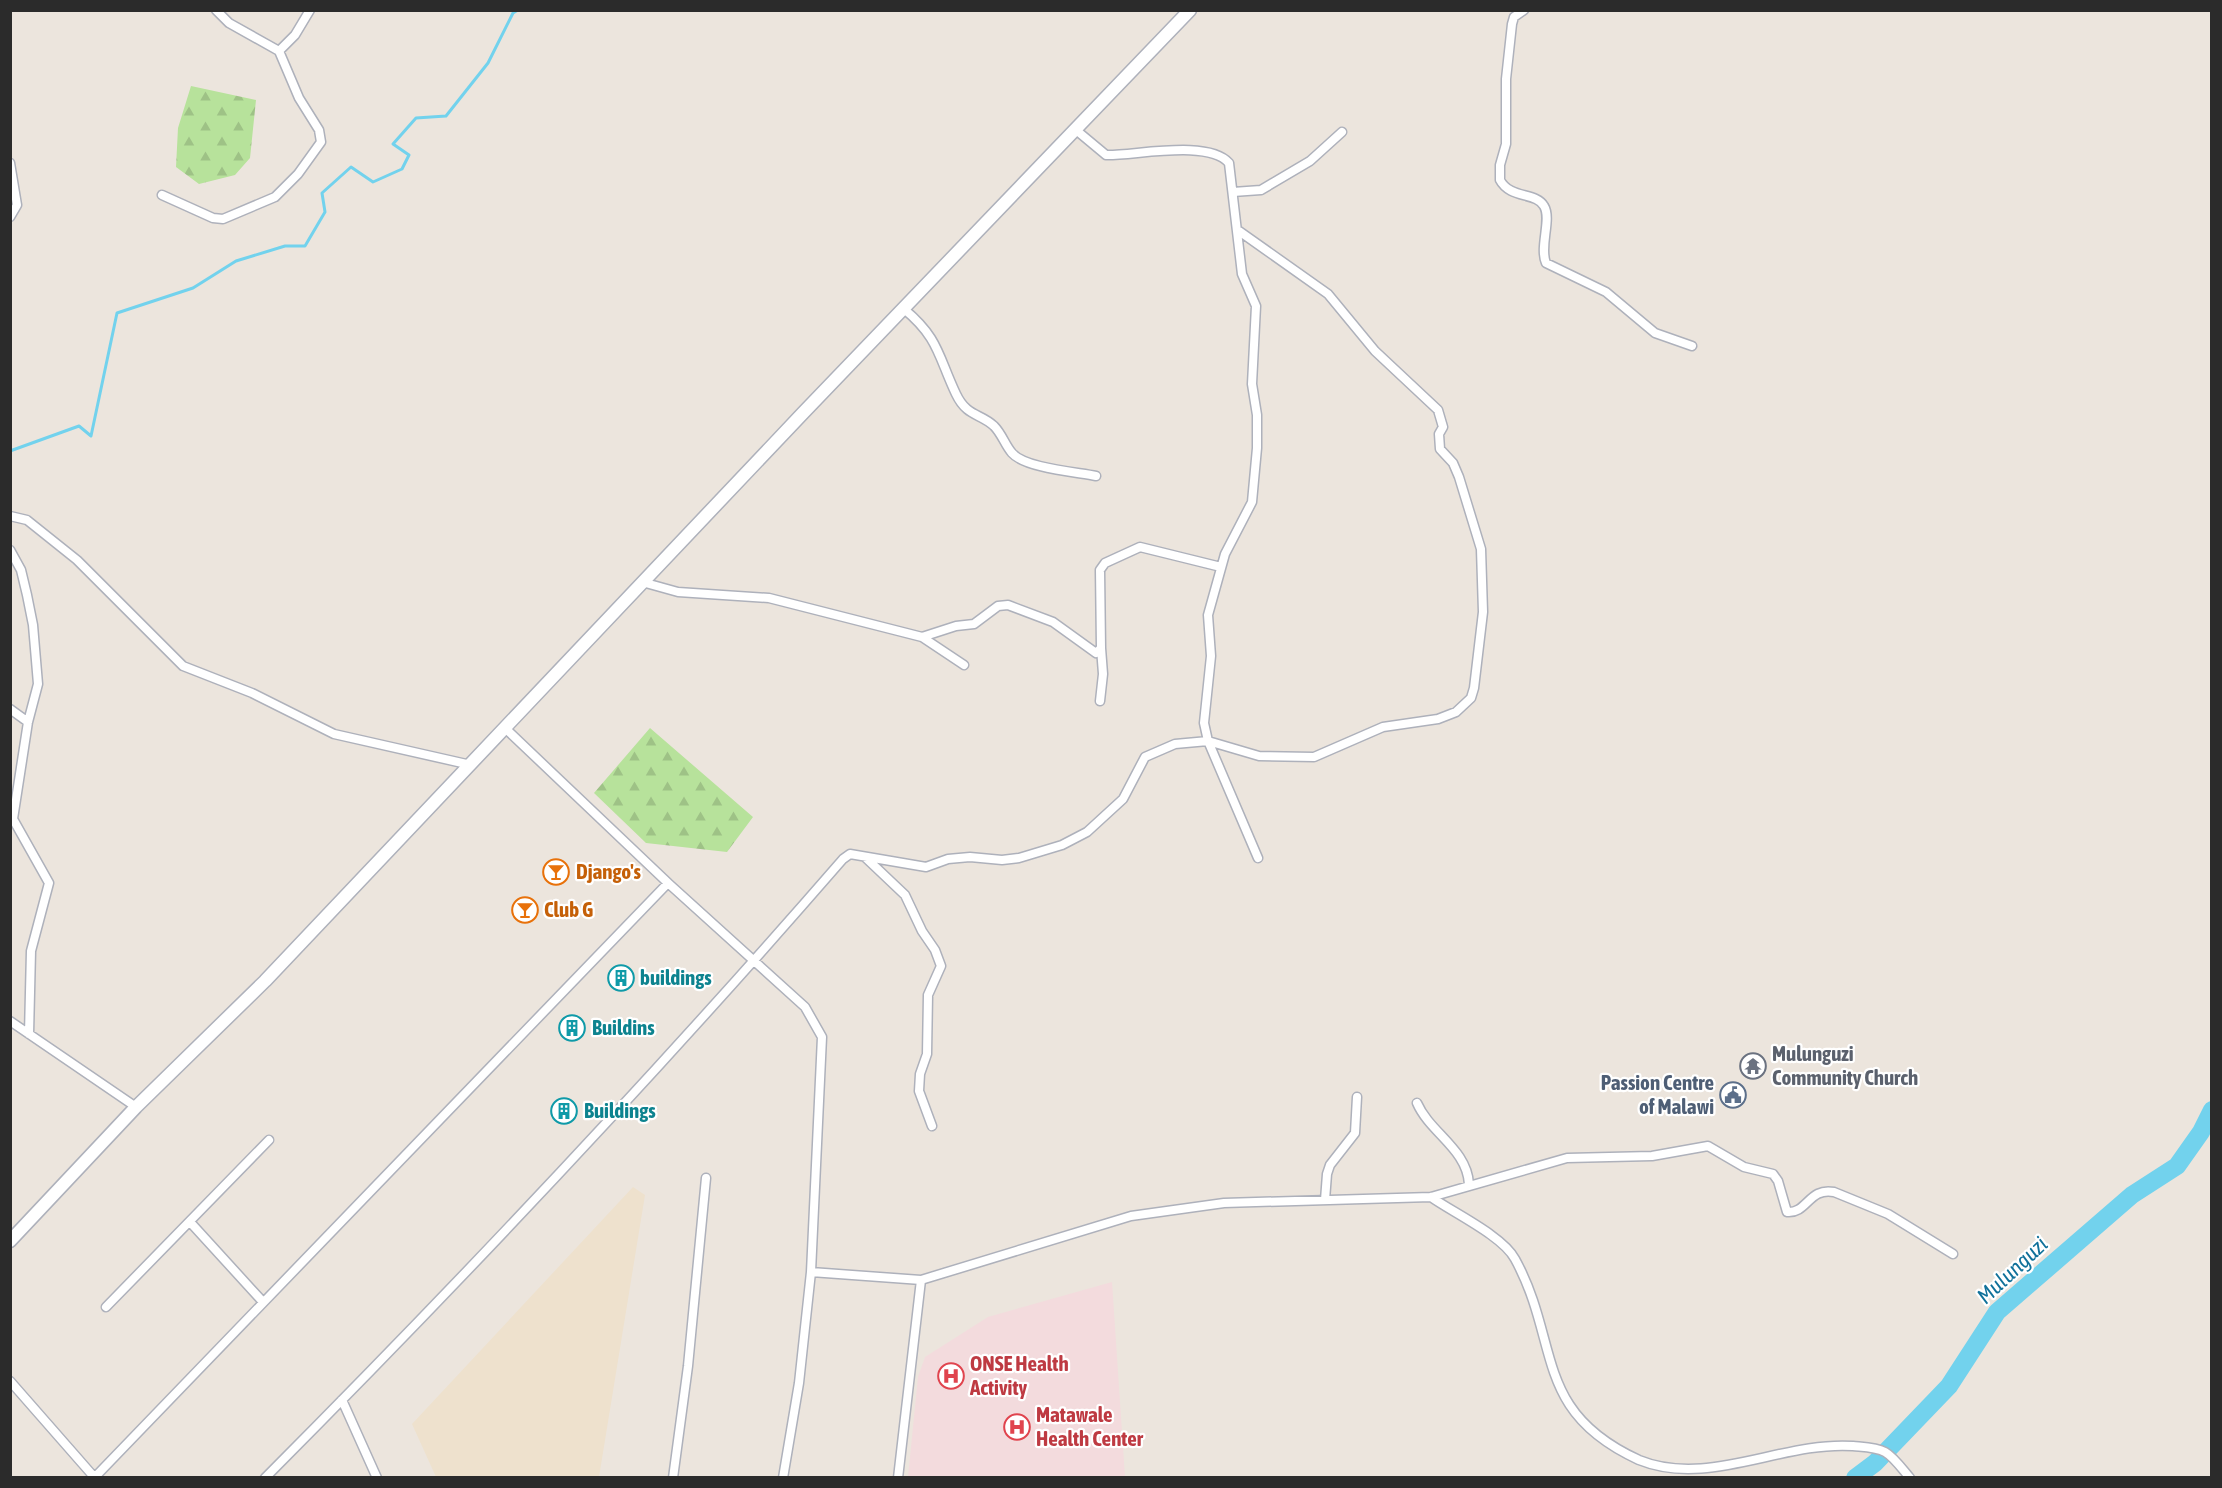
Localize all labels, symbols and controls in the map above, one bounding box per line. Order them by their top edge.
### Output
bar icon: Django's [541,857,571,887]
place label: Django's [576,859,642,883]
bar icon: Club G [510,895,540,925]
place label: Club G [544,897,593,921]
building icon: buildings [606,963,636,993]
place label: buildings [640,965,712,989]
building icon: Buildins [557,1013,587,1043]
place label: Buildins [592,1015,655,1039]
place label: Mulunguzi Community Church [1772,1041,1918,1089]
temple icon: Mulunguzi Community Church [1738,1051,1768,1081]
place label: Passion Centre of Malawi [1601,1070,1714,1118]
public building icon: Passion Centre of Malawi [1718,1080,1748,1110]
building icon: Buildings [549,1096,579,1126]
place label: Buildings [584,1098,656,1122]
water label: Mulunguzi [1972,1231,2052,1309]
place label: ONSE Health Activity [969,1351,1069,1399]
hospital icon: ONSE Health Activity [936,1361,966,1391]
place label: Matawale Health Center [1036,1402,1144,1450]
hospital icon: Matawale Health Center [1002,1412,1032,1442]

